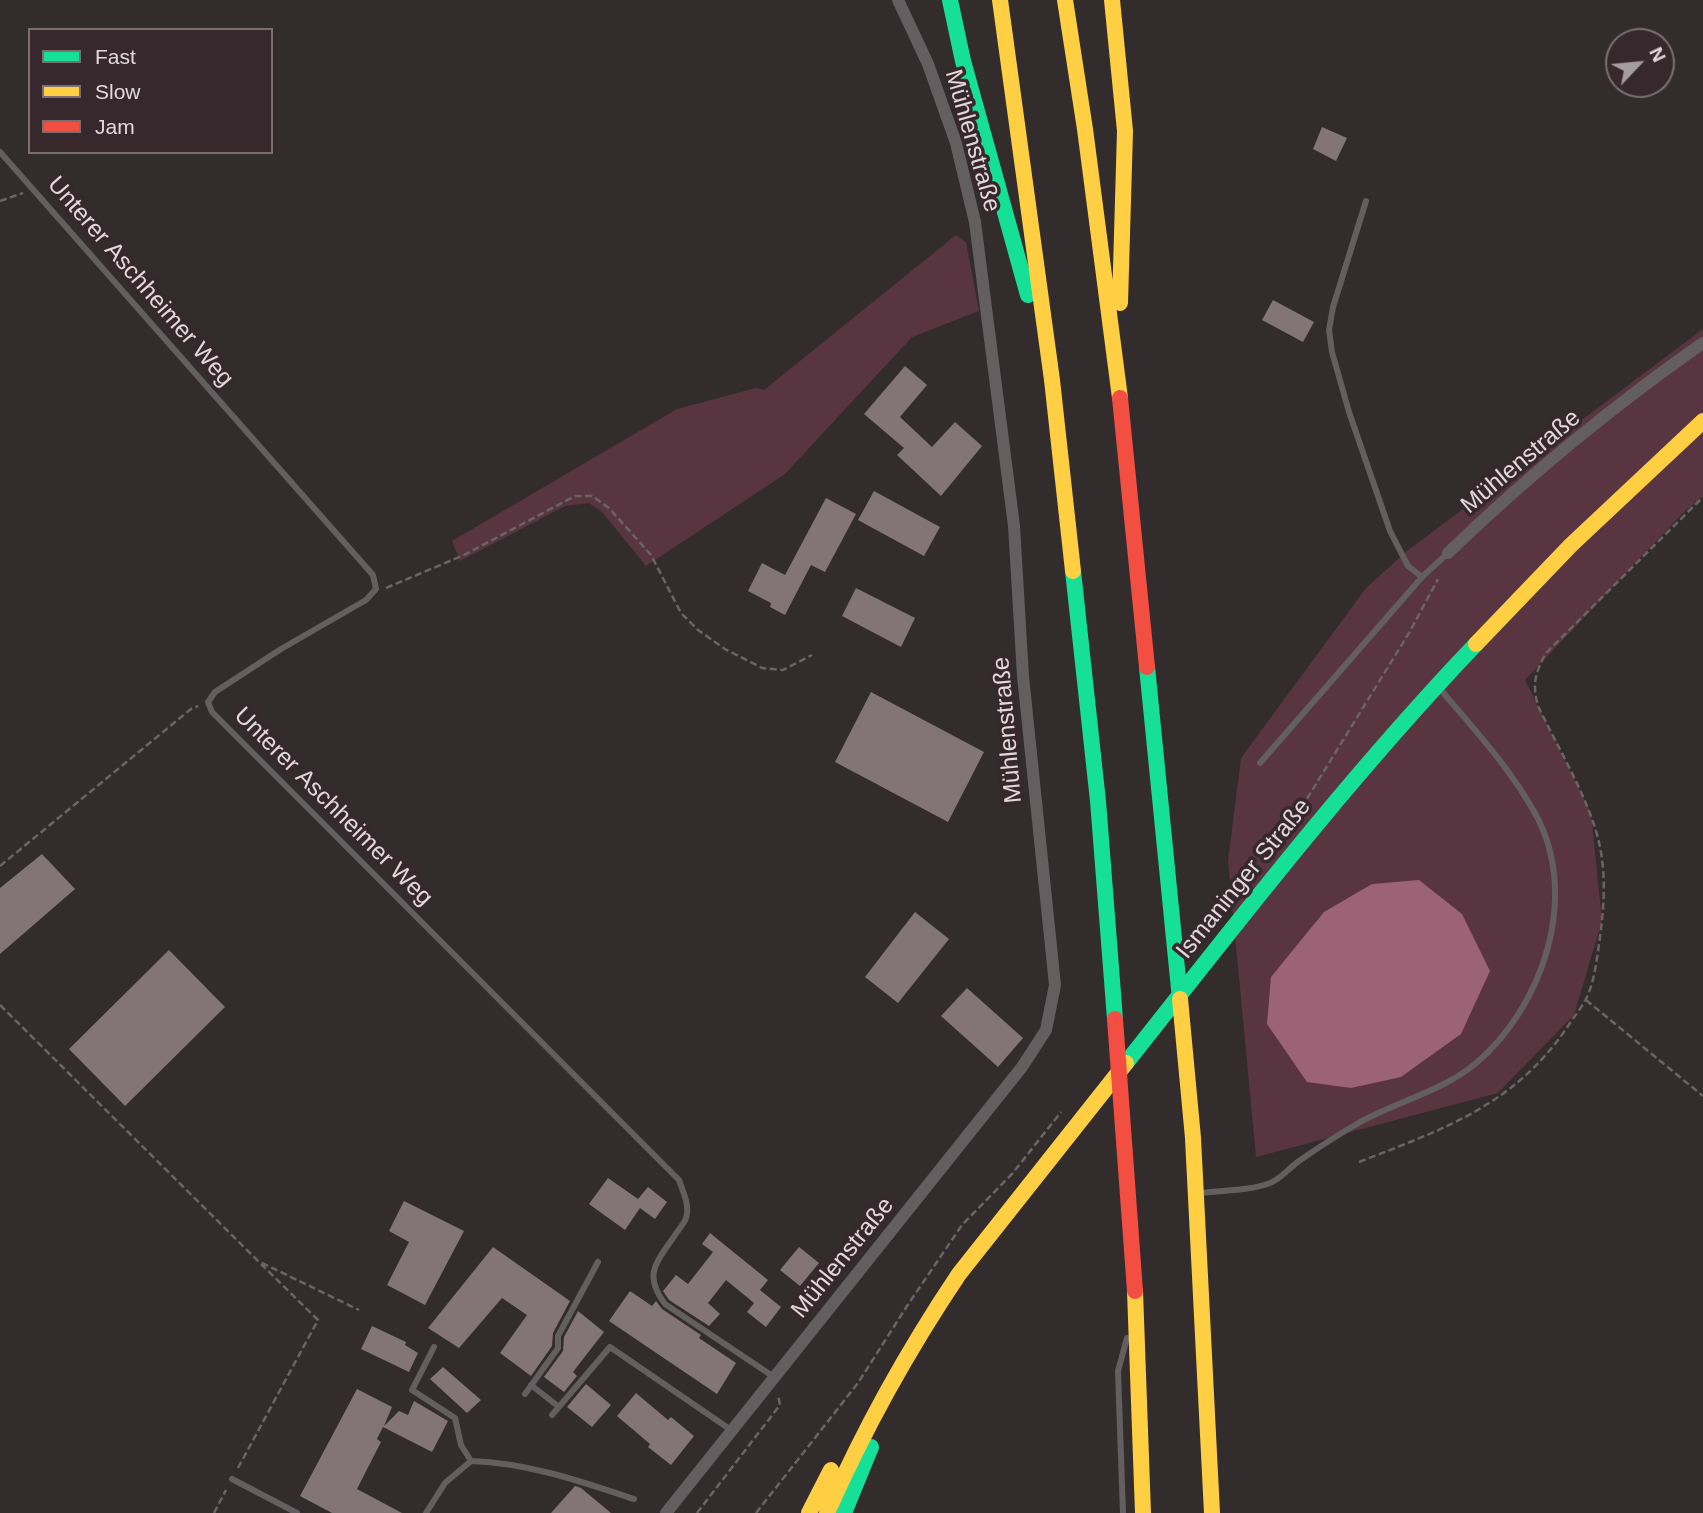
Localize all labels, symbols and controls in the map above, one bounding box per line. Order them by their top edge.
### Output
legend [28,28,273,154]
north arrow [1605,28,1675,98]
text: N [1645,44,1670,65]
text: Fast [95,45,136,68]
street label: Mühlenstraße [938,67,1006,215]
text: Slow [95,80,141,103]
text: Jam [95,115,135,138]
street label: Unterer Aschheimer Weg [41,171,239,393]
street label: Mühlenstraße [1456,404,1586,520]
street label: Mühlenstraße [987,656,1029,804]
street label: Unterer Aschheimer Weg [228,702,438,912]
street label: Ismaninger Straße [1171,793,1317,965]
street label: Mühlenstraße [786,1192,900,1324]

